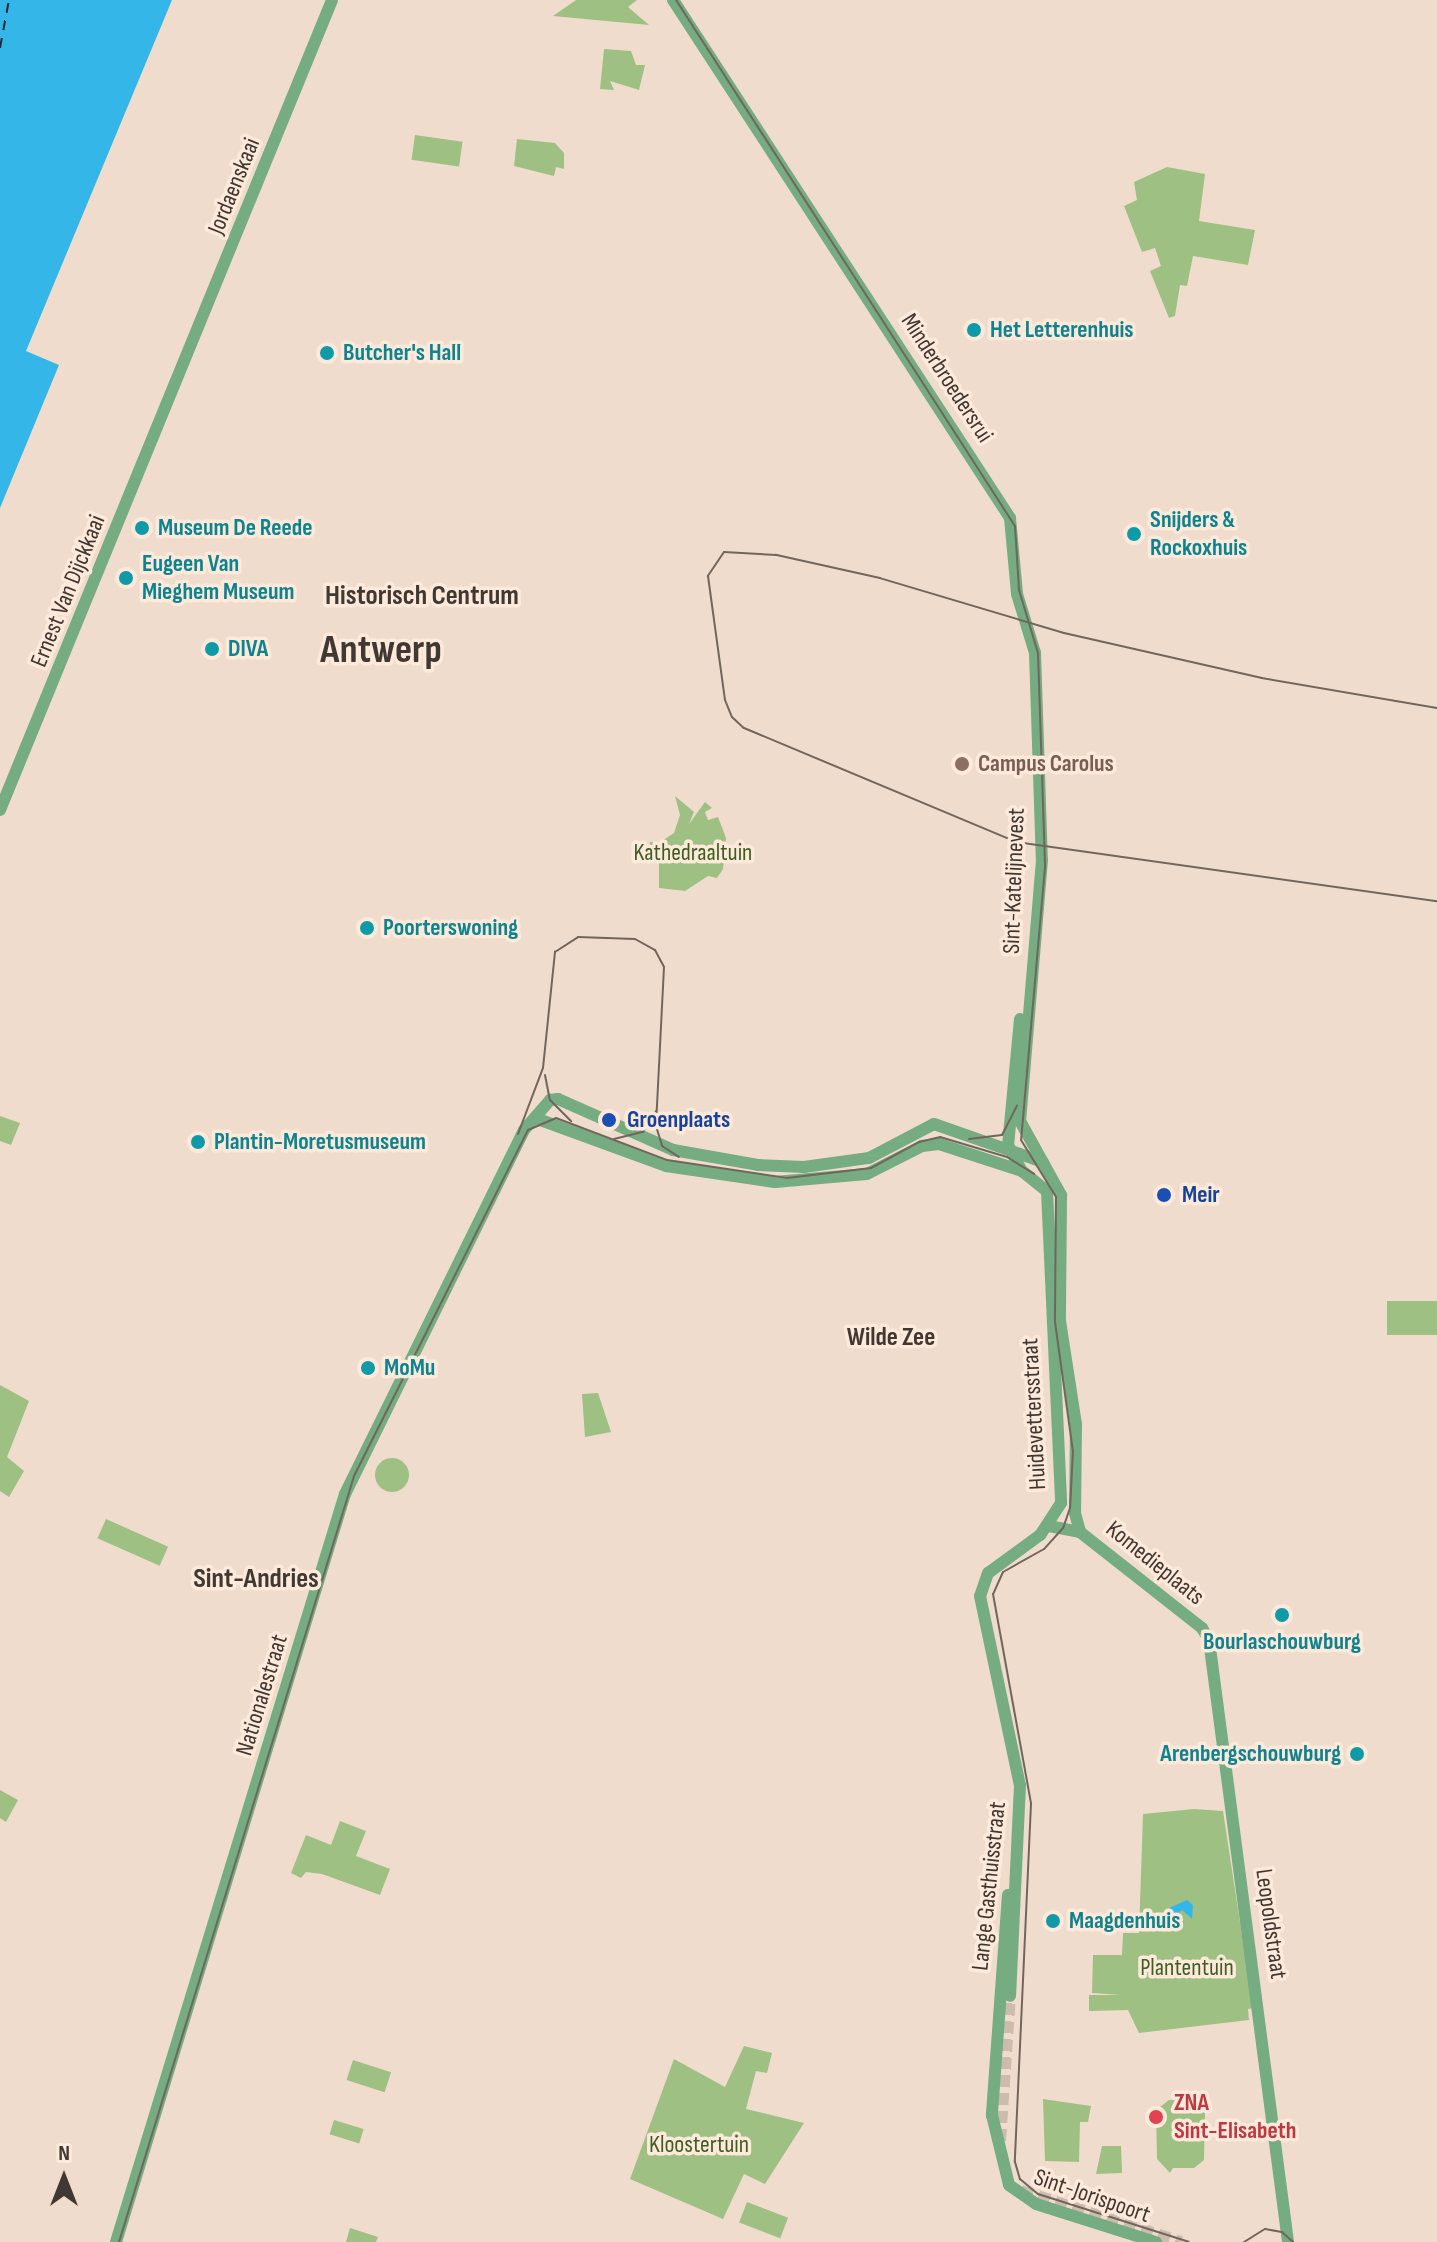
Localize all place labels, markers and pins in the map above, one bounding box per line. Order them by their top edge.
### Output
place label: Het Letterenhuis [990,316,1134,344]
marker: Het Letterenhuis [965,321,983,339]
place label: Butcher's Hall [343,339,461,367]
marker: Butcher's Hall [318,344,336,362]
place label: Snijders & Rockoxhuis [1150,506,1247,562]
place label: Museum De Reede [158,514,312,542]
marker: Museum De Reede [133,519,151,537]
marker: Snijders & Rockoxhuis [1125,525,1143,543]
place label: Eugeen Van Mieghem Museum [142,550,294,606]
marker: Eugeen Van Mieghem Museum [117,569,135,587]
place label: DIVA [228,635,268,663]
marker: DIVA [203,640,221,658]
place label: Campus Carolus [978,750,1114,778]
marker: Campus Carolus [953,755,971,773]
place label: Poorterswoning [383,914,518,942]
marker: Poorterswoning [358,919,376,937]
place label: Groenplaats [627,1106,730,1134]
marker: Groenplaats [598,1109,620,1131]
place label: Plantin-Moretusmuseum [214,1128,426,1156]
marker: Plantin-Moretusmuseum [189,1133,207,1151]
place label: Meir [1182,1181,1220,1209]
marker: Meir [1153,1184,1175,1206]
place label: MoMu [384,1354,435,1382]
marker: MoMu [359,1359,377,1377]
marker: Bourlaschouwburg [1273,1606,1291,1624]
place label: Bourlaschouwburg [1203,1628,1361,1656]
place label: Arenbergschouwburg [1160,1740,1341,1768]
marker: Arenbergschouwburg [1348,1745,1366,1763]
place label: Maagdenhuis [1069,1907,1180,1935]
marker: Maagdenhuis [1044,1912,1062,1930]
place label: ZNA Sint-Elisabeth [1174,2089,1296,2145]
marker: ZNA Sint-Elisabeth [1145,2106,1167,2128]

